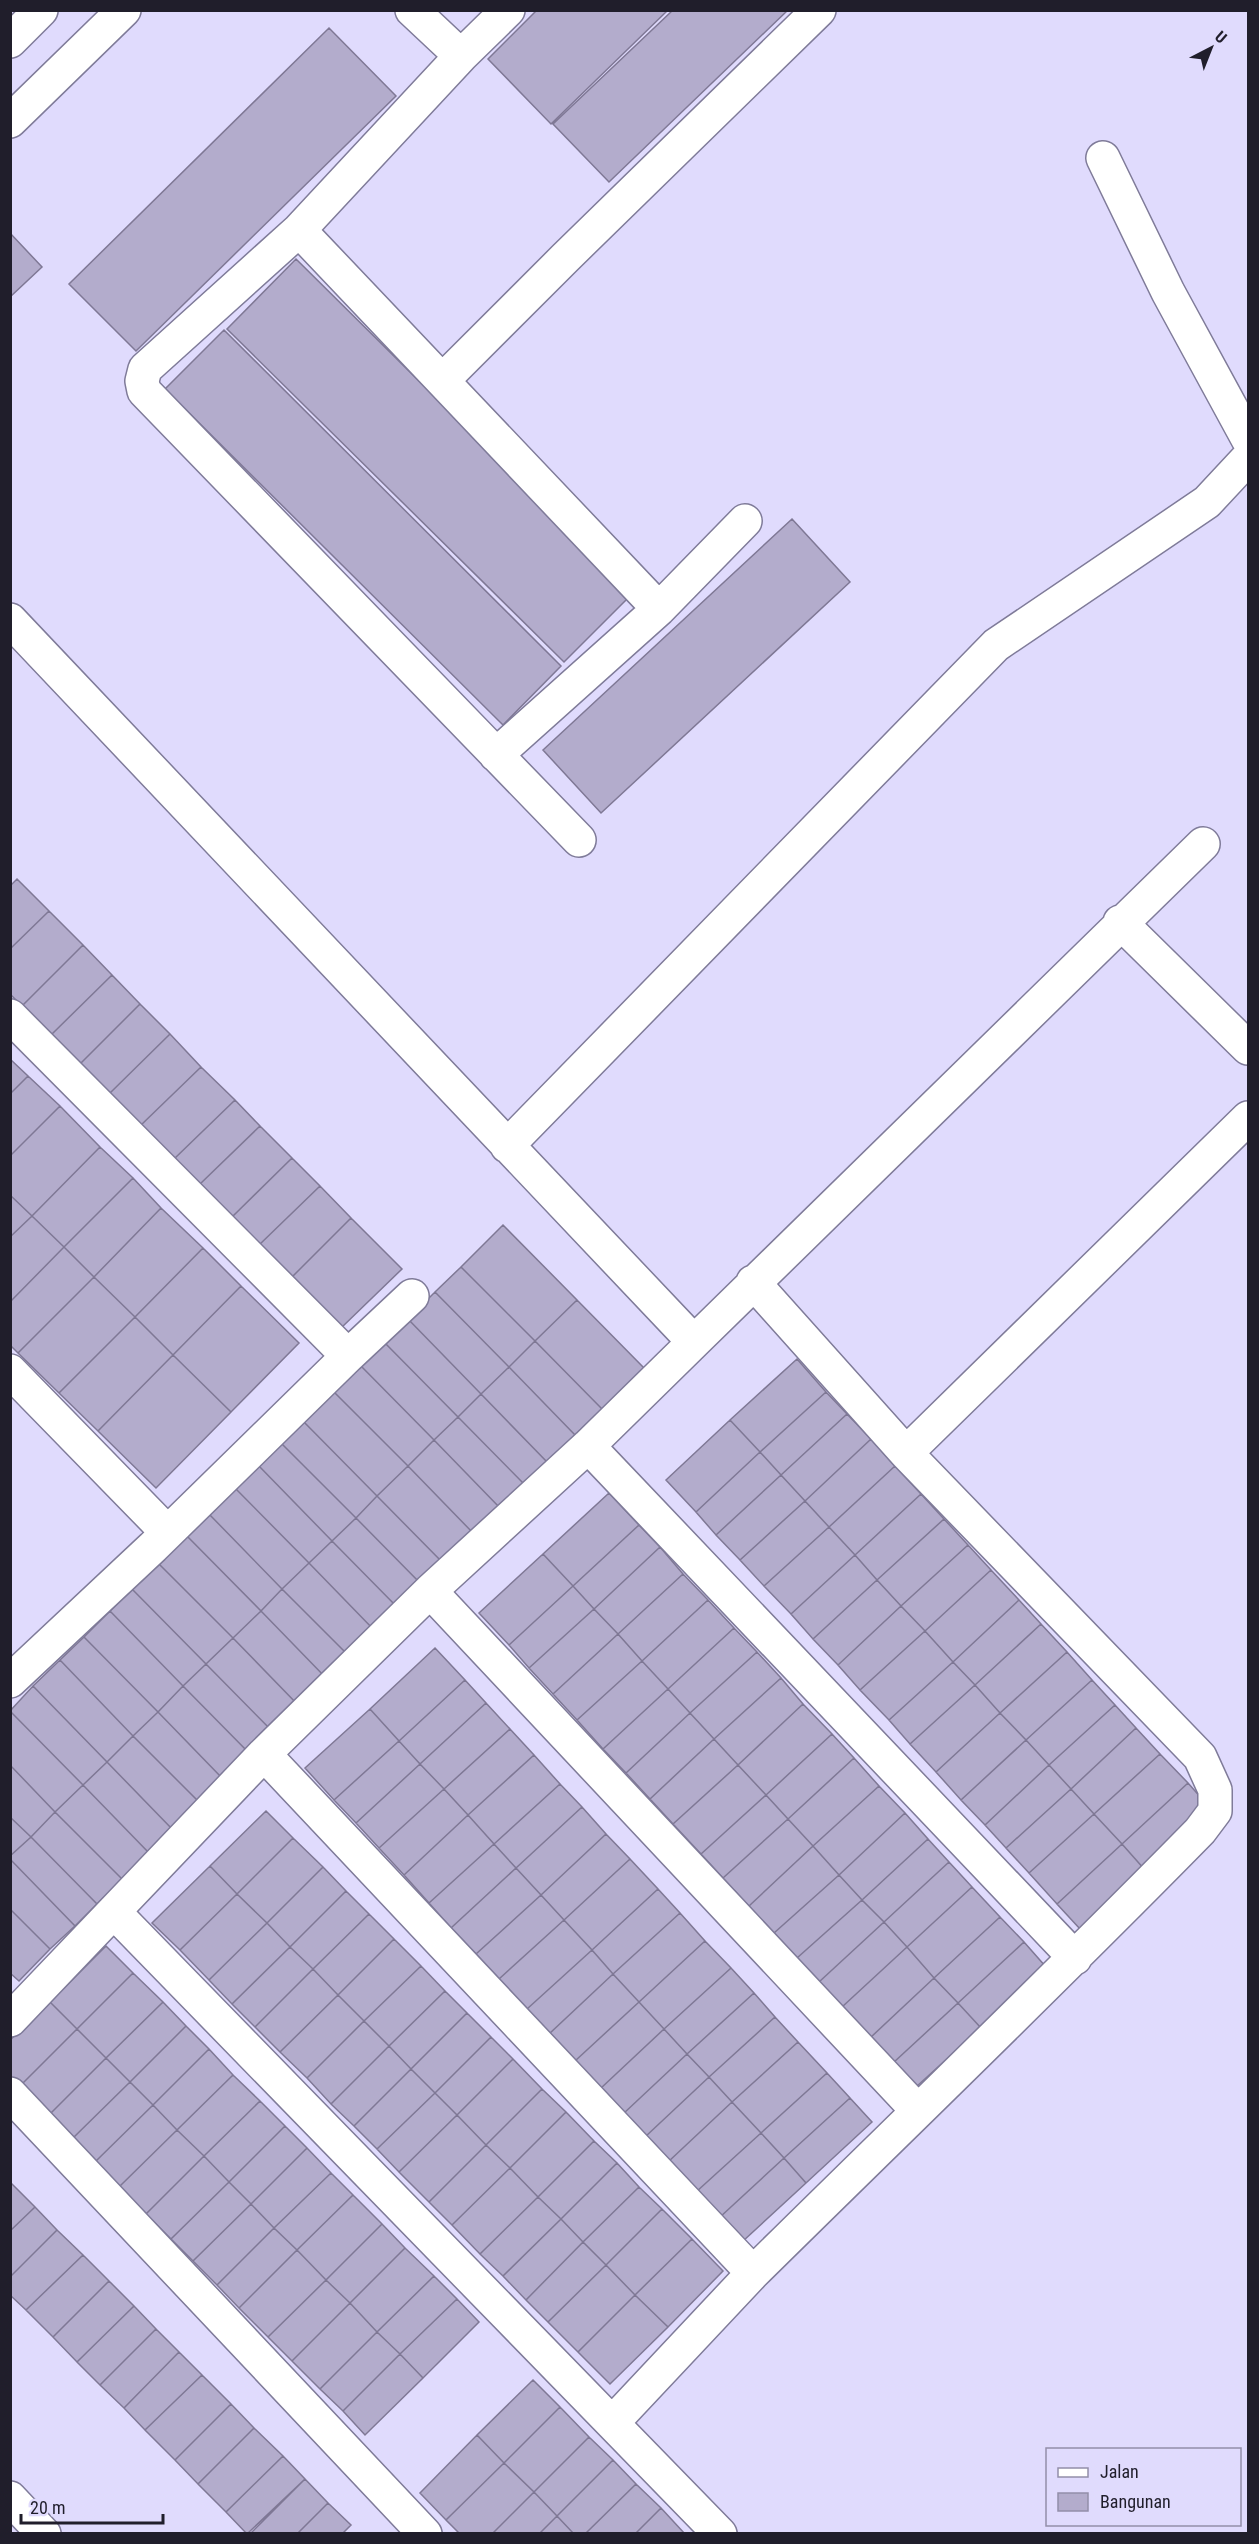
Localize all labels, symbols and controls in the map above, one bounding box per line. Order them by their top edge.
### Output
north arrow [1181,18,1241,78]
text: U [1211,27,1230,47]
legend [1046,2448,1241,2526]
text: Jalan [1100,2461,1139,2482]
scale bar [21,2487,164,2525]
text: Bangunan [1100,2491,1171,2512]
text: 20 m [30,2497,65,2518]

